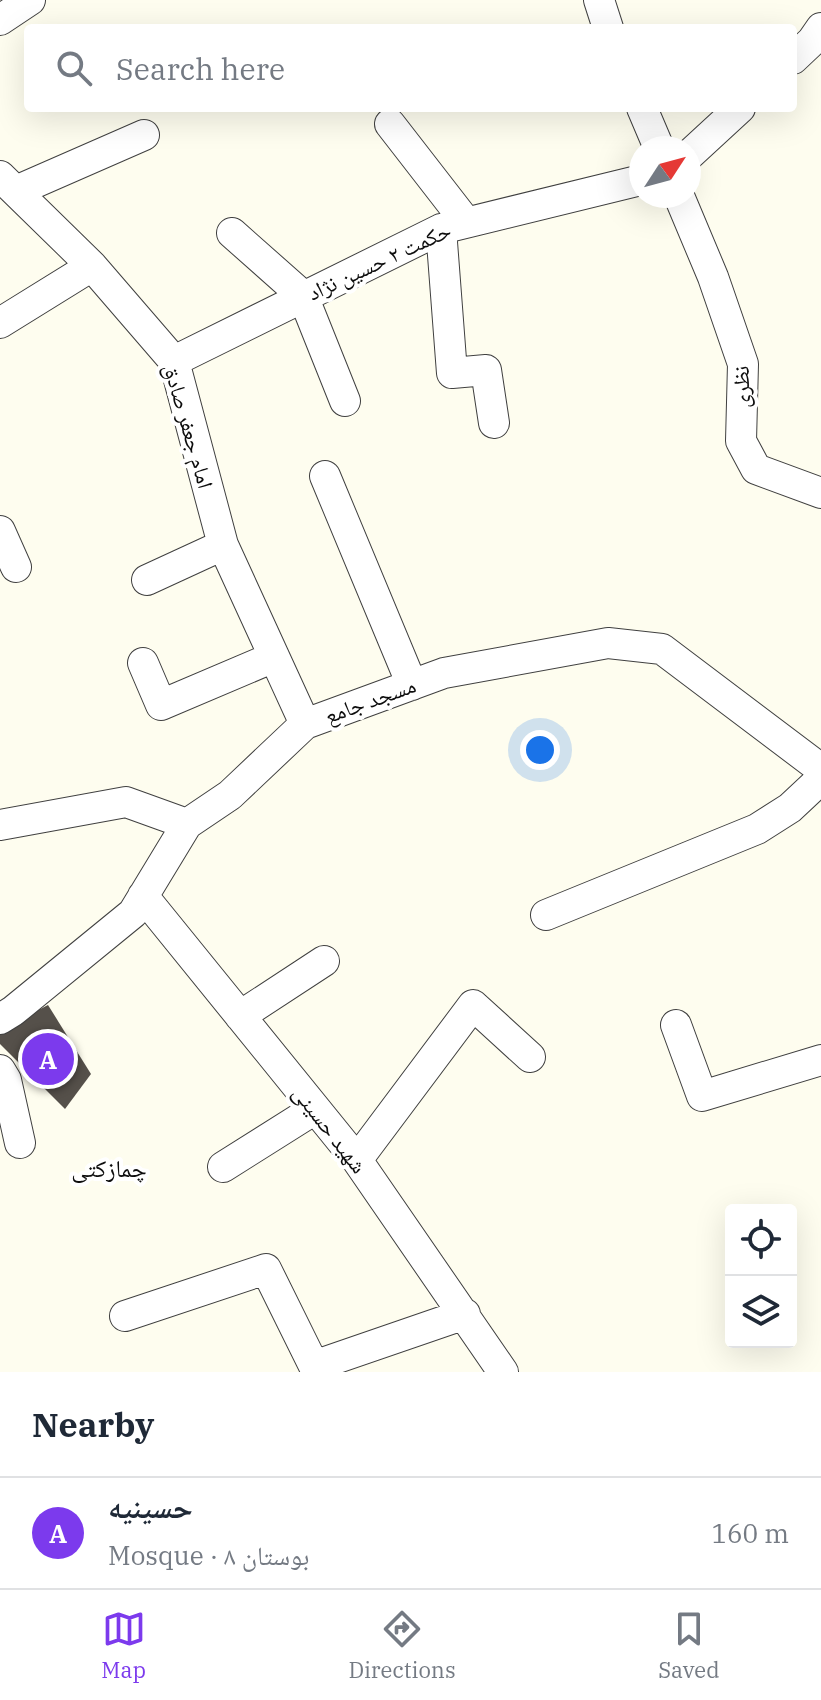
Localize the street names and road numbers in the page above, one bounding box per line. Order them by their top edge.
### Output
street label: حکمت ۲ حسین نژاد [302,215,455,306]
street label: امام جعفر صادق [157,360,221,492]
street label: نظری [726,366,755,408]
street label: مسجد جامع [320,670,419,729]
street label: شهید حسینی [287,1079,374,1179]

